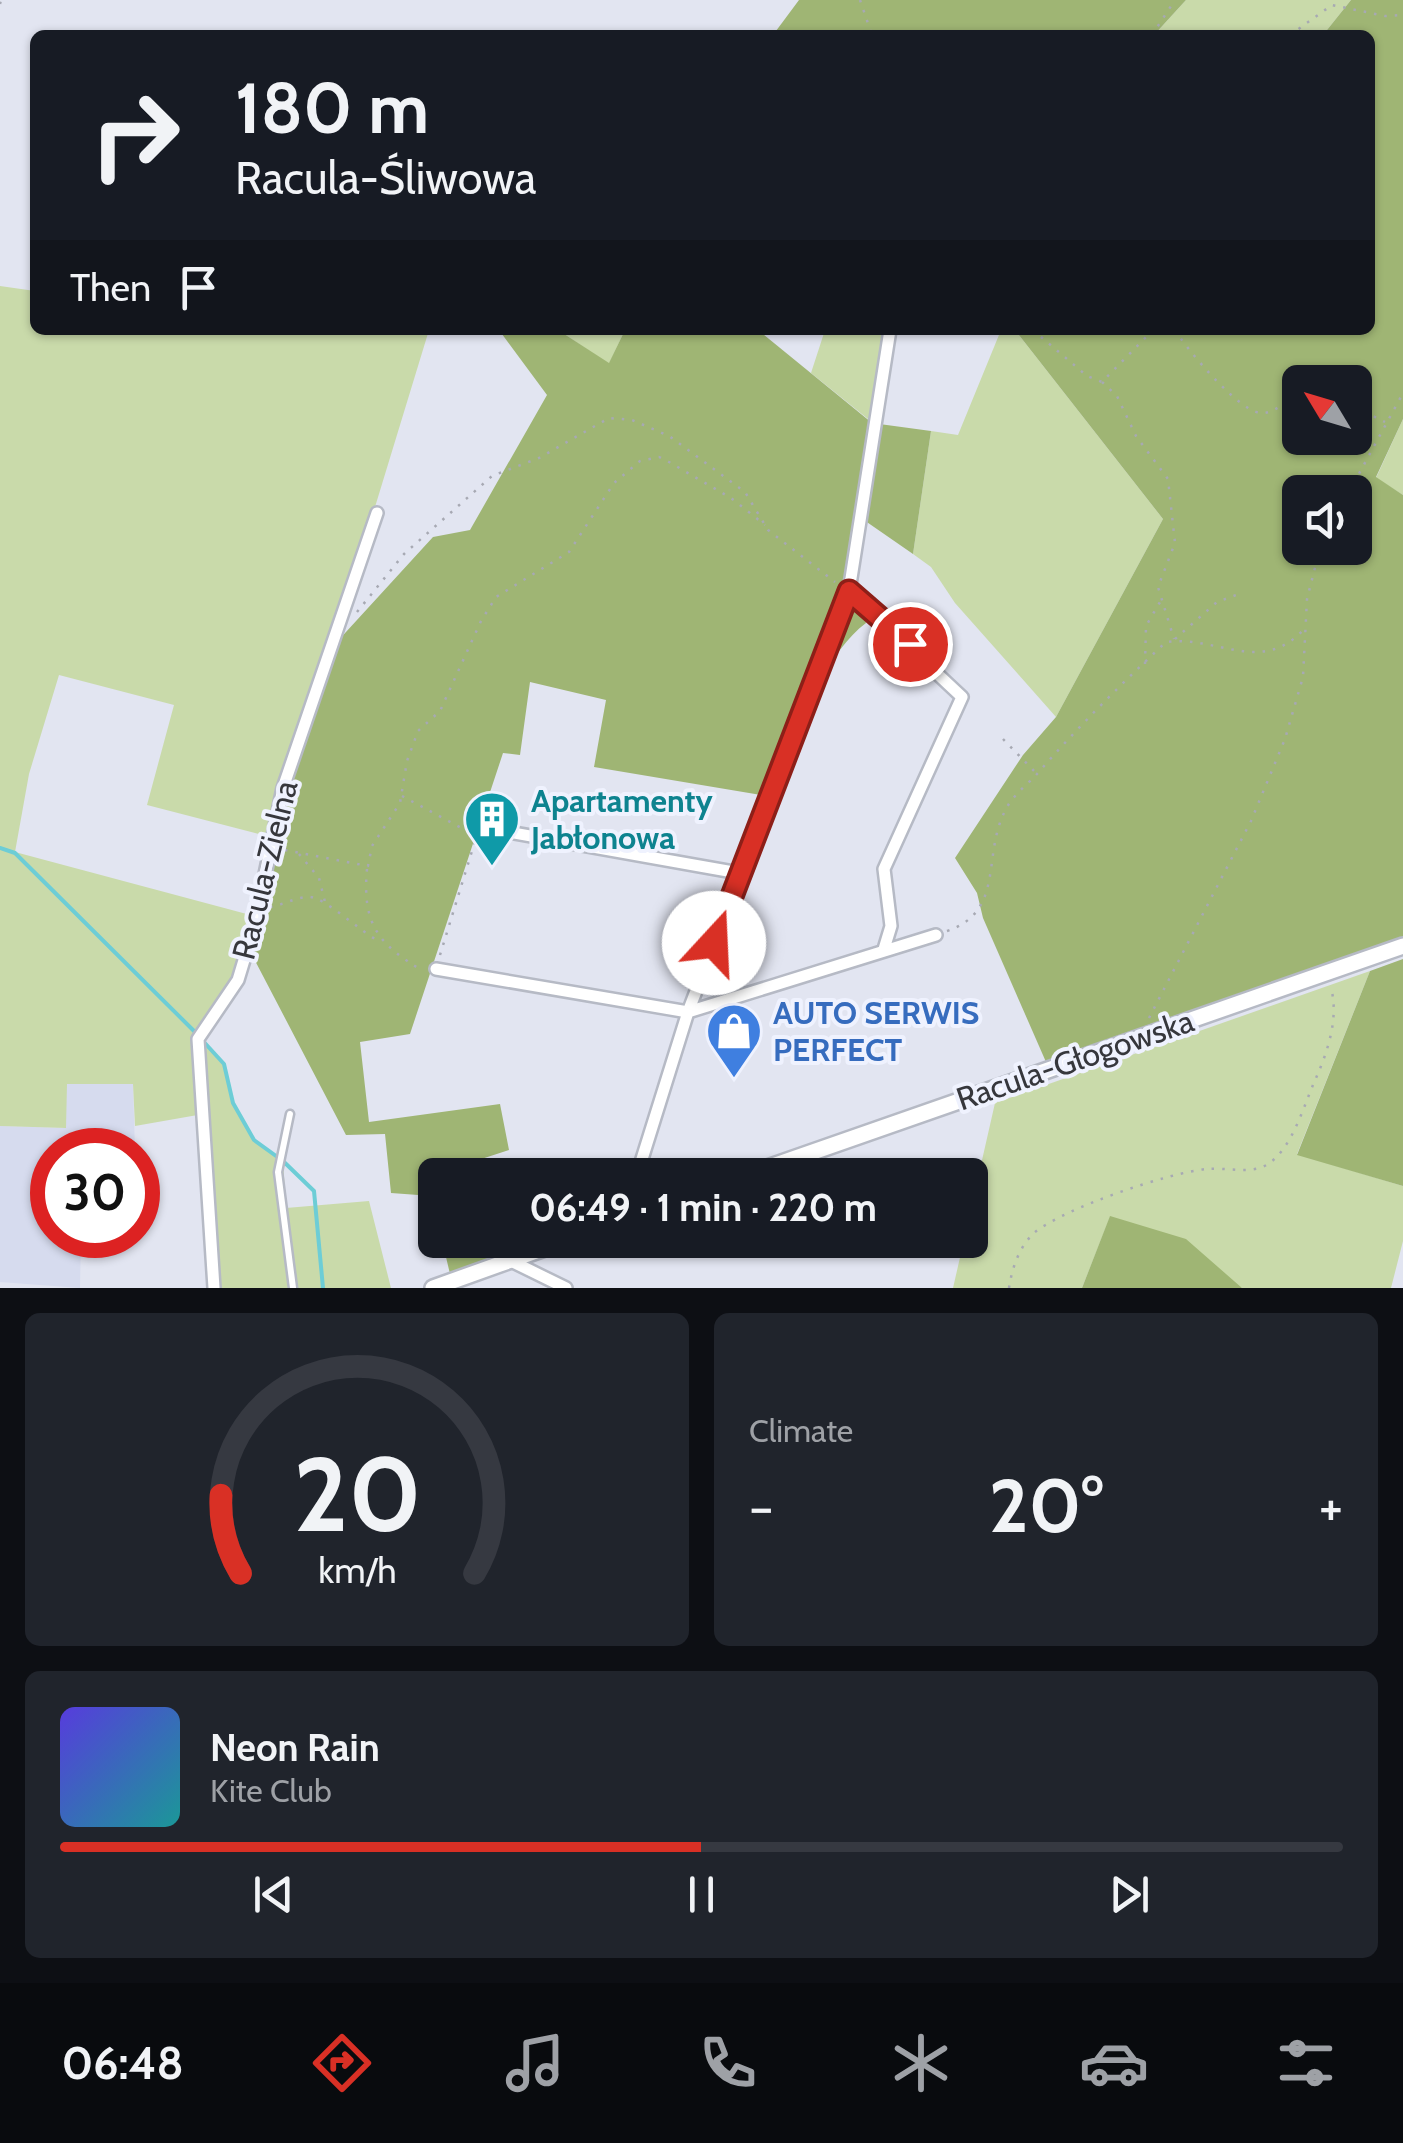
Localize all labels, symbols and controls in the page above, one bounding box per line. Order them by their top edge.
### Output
text: 180 m [235,65,429,151]
icon: right [70,70,200,200]
text: Racula-Śliwowa [235,151,536,205]
icon: arrive [171,260,226,315]
text: Then [70,264,151,311]
north arrow [1282,365,1372,455]
map controls [1282,365,1372,565]
button: sound [1282,475,1372,565]
pin [868,602,953,687]
icon: arrive [883,617,938,672]
street label: Racula-Zielna [223,776,306,963]
place label: Apartamenty Jabłonowa [530,781,714,857]
building icon: Apartamenty Jabłonowa [462,789,522,868]
position arrow [662,891,766,995]
place label: AUTO SERWIS PERFECT [773,993,979,1069]
street label: Racula-Głogowska [951,1000,1199,1118]
shop icon: AUTO SERWIS PERFECT [704,1001,764,1080]
speed limit sign: 30 [30,1128,160,1258]
text: 06:49 · 1 min · 220 m [529,1184,877,1231]
text: Climate [749,1411,853,1450]
text: 20 [293,1431,421,1557]
text: 20° [989,1460,1103,1551]
text: − [749,1473,773,1540]
text: + [1319,1473,1343,1540]
text: km/h [318,1549,396,1592]
text: Neon Rain [210,1724,380,1771]
text: Kite Club [210,1771,332,1810]
icon: previous [246,1867,301,1922]
icon: pause [674,1867,729,1922]
icon: next [1102,1867,1157,1922]
icon: directions [307,2028,377,2098]
icon: music [500,2028,570,2098]
icon: phone [693,2028,763,2098]
icon: climate [886,2028,956,2098]
icon: car [1079,2028,1149,2098]
icon: filters [1271,2028,1341,2098]
text: 06:48 [61,2036,184,2090]

